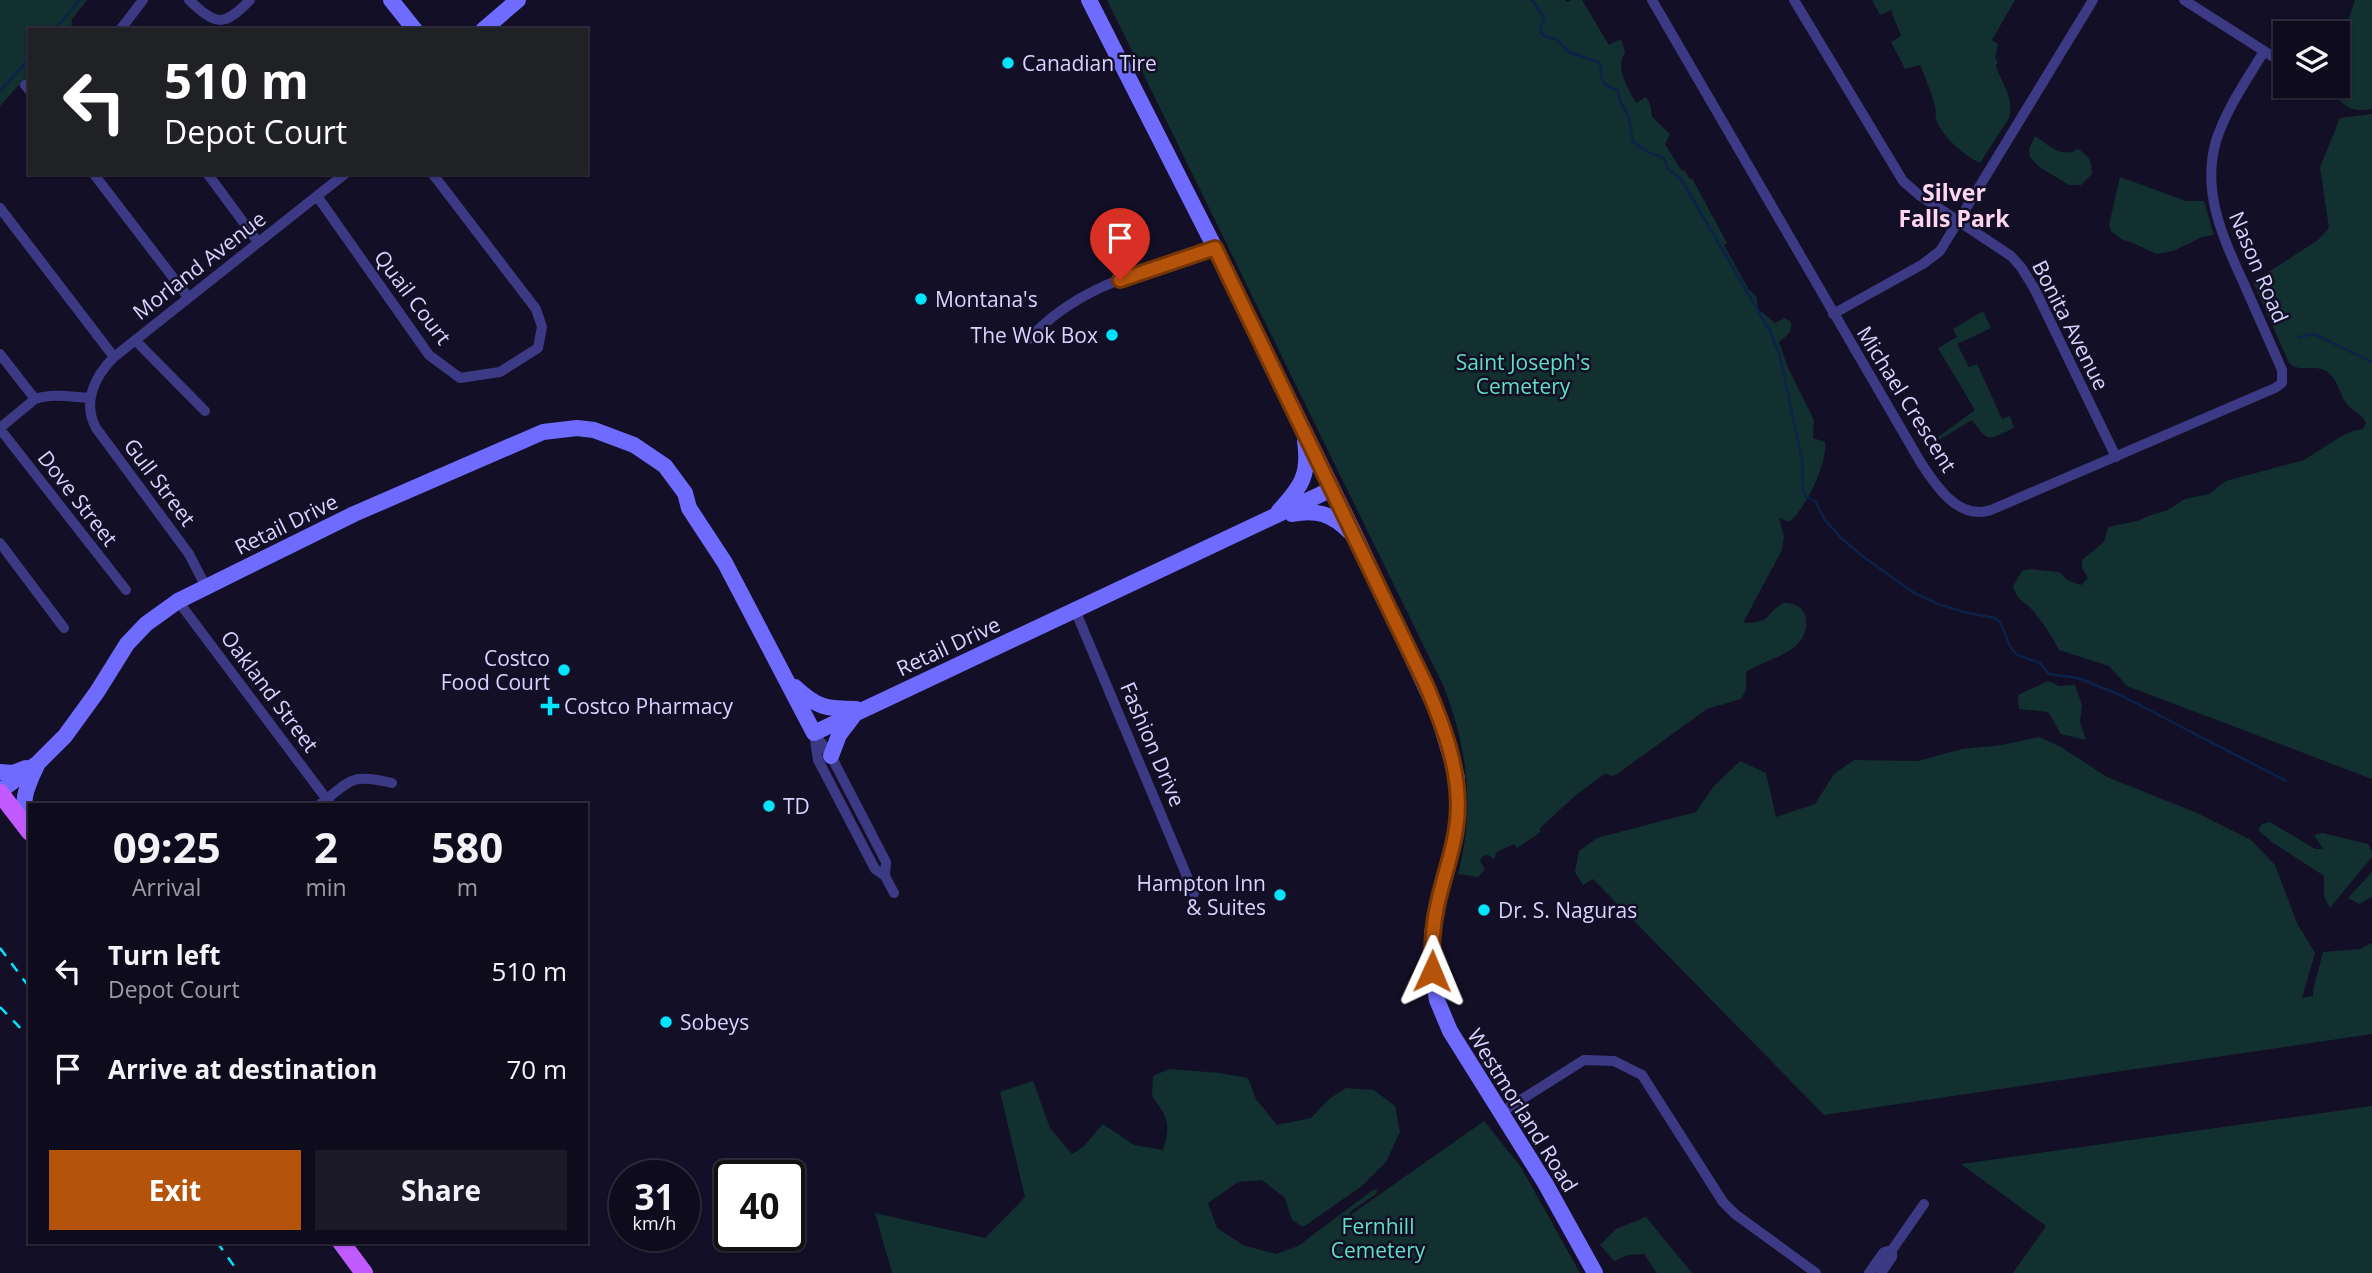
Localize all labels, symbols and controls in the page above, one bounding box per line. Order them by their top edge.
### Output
map controls [2273,21,2350,98]
button: layers [2273,21,2350,98]
text: 510 m [164,47,309,113]
place label: Canadian Tire [1022,49,1157,77]
marker: Canadian Tire [1000,55,1016,71]
icon: left [49,56,140,147]
text: Depot Court [164,110,347,153]
district label: Silver Falls Park [1898,176,2010,234]
street label: Morland Avenue [127,204,271,326]
street label: Nason Road [2223,207,2295,327]
pin [1090,208,1150,280]
icon: arrive [1101,219,1139,257]
street label: Quail Court [368,244,458,350]
street label: Bonita Avenue [2026,255,2116,395]
place label: Montana's [935,285,1038,313]
marker: Montana's [913,291,929,307]
place label: The Wok Box [971,321,1098,349]
street label: Michael Crescent [1851,321,1963,477]
marker: The Wok Box [1104,327,1120,343]
park label: Saint Joseph's Cemetery [1456,348,1590,400]
street label: Gull Street [118,433,202,531]
street label: Dove Street [32,444,124,552]
street label: Retail Drive [230,487,342,561]
street label: Retail Drive [892,610,1004,682]
street label: Oakland Street [215,624,325,758]
place label: Costco Food Court [441,644,550,696]
marker: Costco Food Court [556,662,572,678]
street label: Fashion Drive [1114,677,1192,811]
place label: Costco Pharmacy [564,692,733,720]
marker: Costco Pharmacy [542,698,558,714]
place label: TD [783,792,810,820]
marker: TD [761,798,777,814]
text: 09:25 [113,818,221,875]
text: 2 [314,818,338,875]
text: 580 [431,818,503,875]
place label: Hampton Inn & Suites [1136,869,1266,921]
text: Arrival [132,871,201,903]
text: min [305,871,347,903]
text: m [457,871,478,903]
marker: Hampton Inn & Suites [1272,887,1288,903]
place label: Dr. S. Naguras [1498,896,1637,924]
marker: Dr. S. Naguras [1476,902,1492,918]
position arrow [1395,934,1469,1008]
text: Turn left [108,937,220,973]
icon: left [49,952,87,990]
text: 510 m [492,953,567,989]
text: Depot Court [108,973,240,1005]
place label: Sobeys [680,1008,749,1036]
marker: Sobeys [658,1014,674,1030]
street label: Westmorland Road [1461,1023,1585,1197]
icon: arrive [49,1050,87,1088]
text: Arrive at destination [108,1051,377,1087]
text: 70 m [506,1051,567,1087]
button: Exit [49,1150,301,1230]
button: Share [315,1150,567,1230]
speed limit sign: 40 [714,1160,805,1251]
text: 31 [634,1173,675,1220]
text: km/h [633,1211,676,1235]
park label: Fernhill Cemetery [1331,1212,1426,1264]

